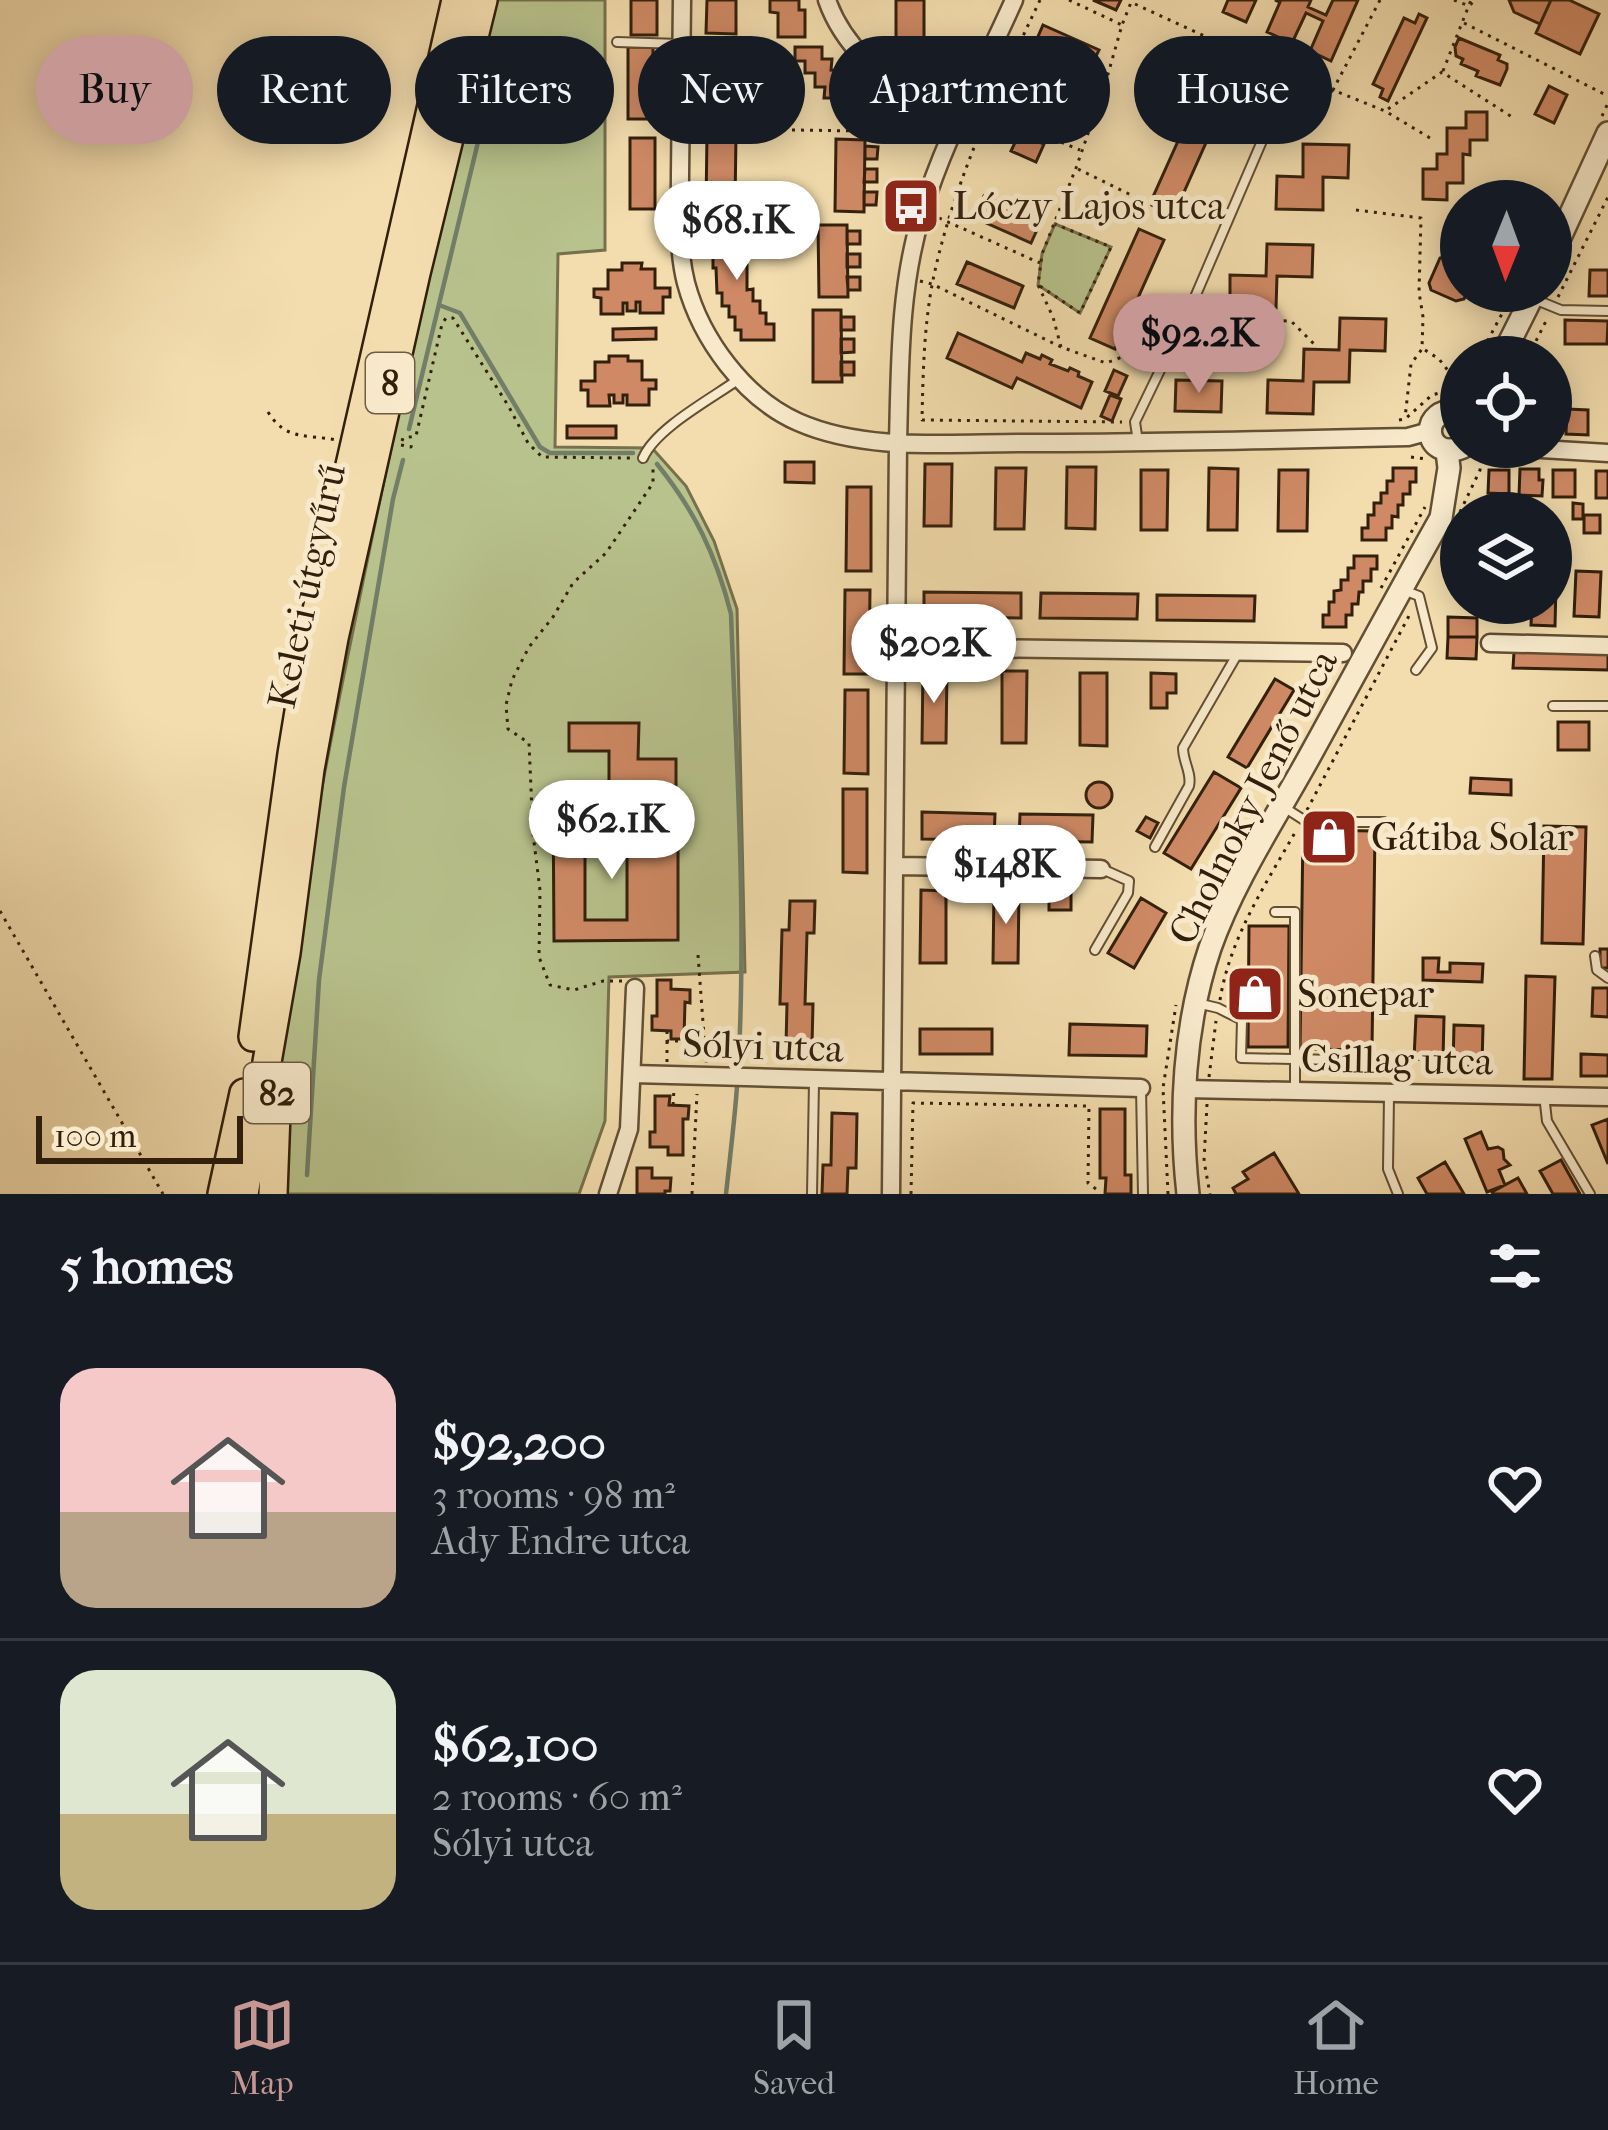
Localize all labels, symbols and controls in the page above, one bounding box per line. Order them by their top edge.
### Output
chip: Buy [36,36,193,144]
chip: Rent [217,36,391,144]
chip: Filters [415,36,614,144]
chip: New [638,36,805,144]
chip: Apartment [829,36,1110,144]
chip: House [1134,36,1332,144]
bus stop icon: Lóczy Lajos utca [880,175,942,237]
north arrow [1440,180,1572,312]
map controls [1440,180,1572,624]
pin: $68.1K [639,181,835,283]
place label: Lóczy Lajos utca [953,183,1226,229]
text: $68.1K [681,197,793,243]
pin: $92.2K [1101,294,1297,396]
text: $92.2K [1140,310,1258,356]
button: locate [1440,336,1572,468]
road number: 8 [366,353,414,413]
street label: Keleti útgyűrű [259,459,355,713]
button: layers [1440,492,1572,624]
pin: $202K [850,604,1018,706]
text: $202K [878,620,990,666]
street label: Cholnoky Jenő utca [1159,641,1348,952]
pin: $62.1K [514,780,710,882]
text: $62.1K [556,796,668,842]
shop icon: Gátiba Solar [1298,806,1360,868]
place label: Gátiba Solar [1371,814,1574,860]
pin: $148K [922,825,1090,927]
text: $148K [953,841,1059,887]
shop icon: Sonepar [1224,963,1286,1025]
place label: Sonepar [1297,971,1435,1017]
street label: Sólyi utca [682,1020,845,1072]
street label: Csillag utca [1301,1035,1494,1085]
road number: 82 [244,1063,310,1123]
scale bar [36,1110,243,1163]
text: 100 m [54,1117,137,1156]
icon: filters [1482,1233,1548,1299]
text: 5 homes [60,1236,233,1296]
text: $92,200 [432,1412,606,1472]
icon: home [156,1416,300,1560]
icon: heart [1482,1455,1548,1521]
text: 3 rooms · 98 m² [432,1472,675,1518]
text: Ady Endre utca [432,1518,690,1564]
text: $62,100 [432,1714,599,1774]
icon: home [156,1718,300,1862]
icon: heart [1482,1757,1548,1823]
text: 2 rooms · 60 m² [432,1774,682,1820]
text: Sólyi utca [432,1820,593,1866]
tab: Map [229,1992,295,2103]
tab: Saved [753,1992,835,2103]
tab: Home [1293,1992,1379,2103]

